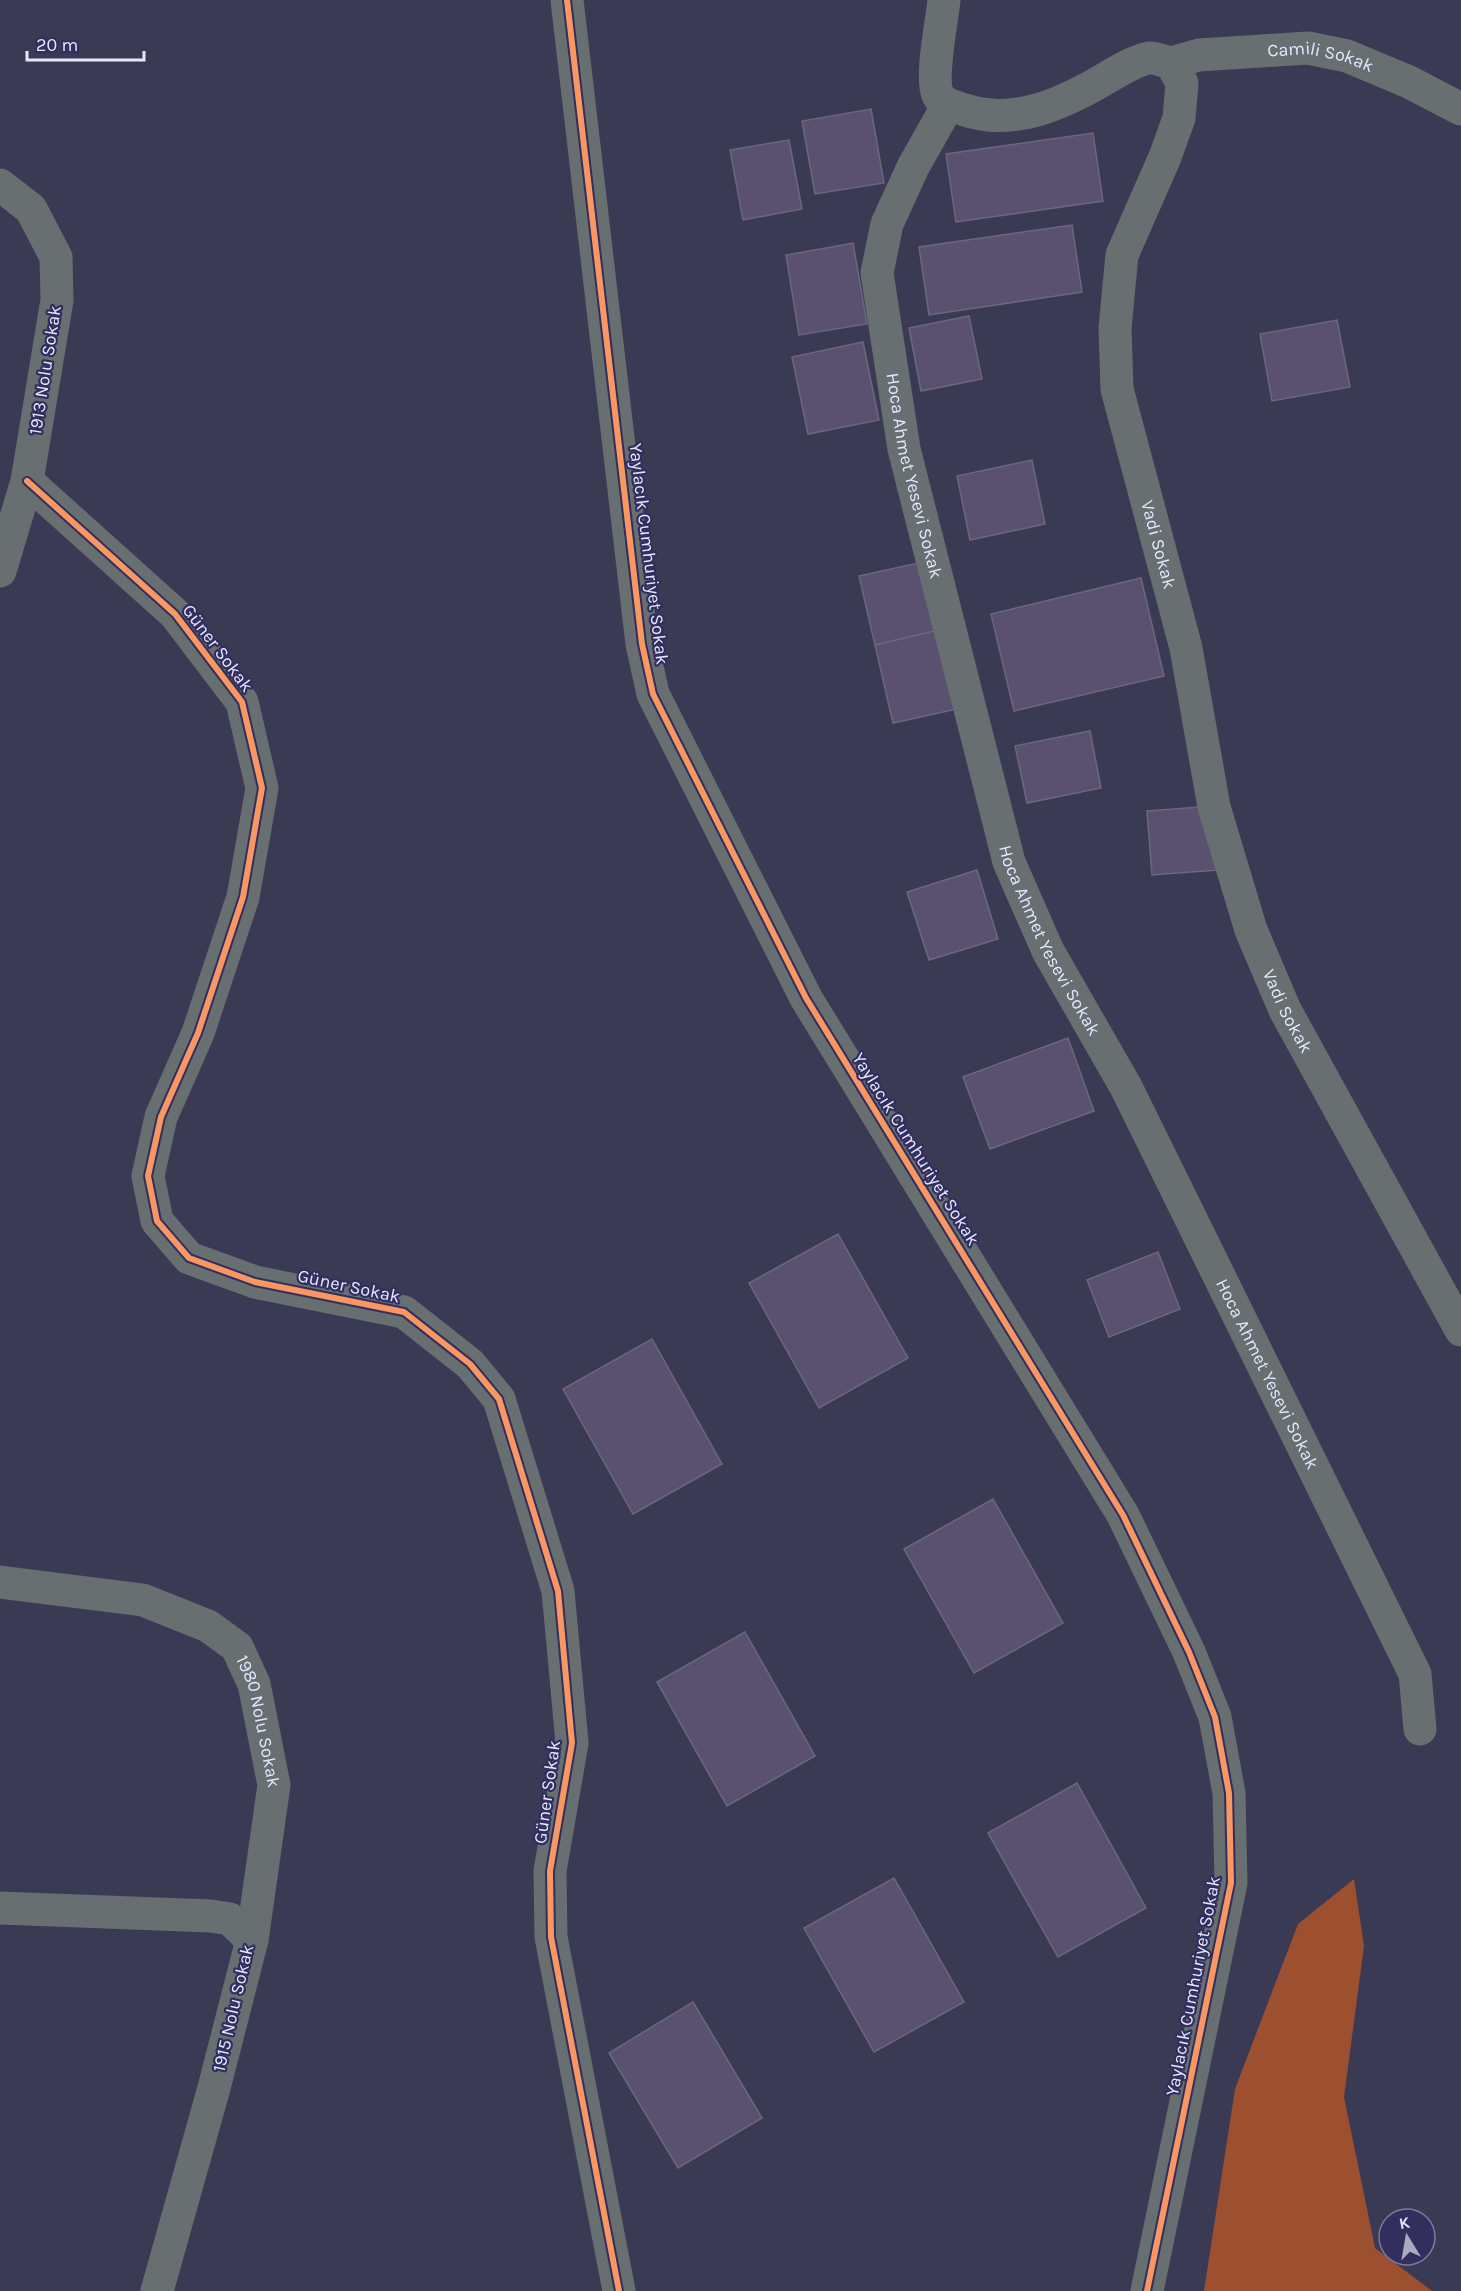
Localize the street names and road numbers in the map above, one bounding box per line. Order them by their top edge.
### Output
street label: Camili Sokak [1267,37,1377,77]
street label: 1913 Nolu Sokak [24,304,66,436]
street label: Hoca Ahmet Yesevi Sokak [881,371,947,581]
street label: Yaylacık Cumhuriyet Sokak [624,442,674,666]
street label: Vadi Sokak [1136,498,1181,591]
street label: Güner Sokak [178,600,258,696]
street label: Hoca Ahmet Yesevi Sokak [994,843,1105,1040]
street label: Vadi Sokak [1258,966,1318,1057]
street label: Yaylacık Cumhuriyet Sokak [848,1049,984,1249]
street label: Güner Sokak [296,1264,402,1308]
street label: Hoca Ahmet Yesevi Sokak [1211,1275,1324,1473]
street label: 1980 Nolu Sokak [231,1652,285,1789]
street label: Güner Sokak [529,1739,565,1845]
street label: Yaylacık Cumhuriyet Sokak [1161,1874,1225,2098]
street label: 1915 Nolu Sokak [208,1942,258,2074]

